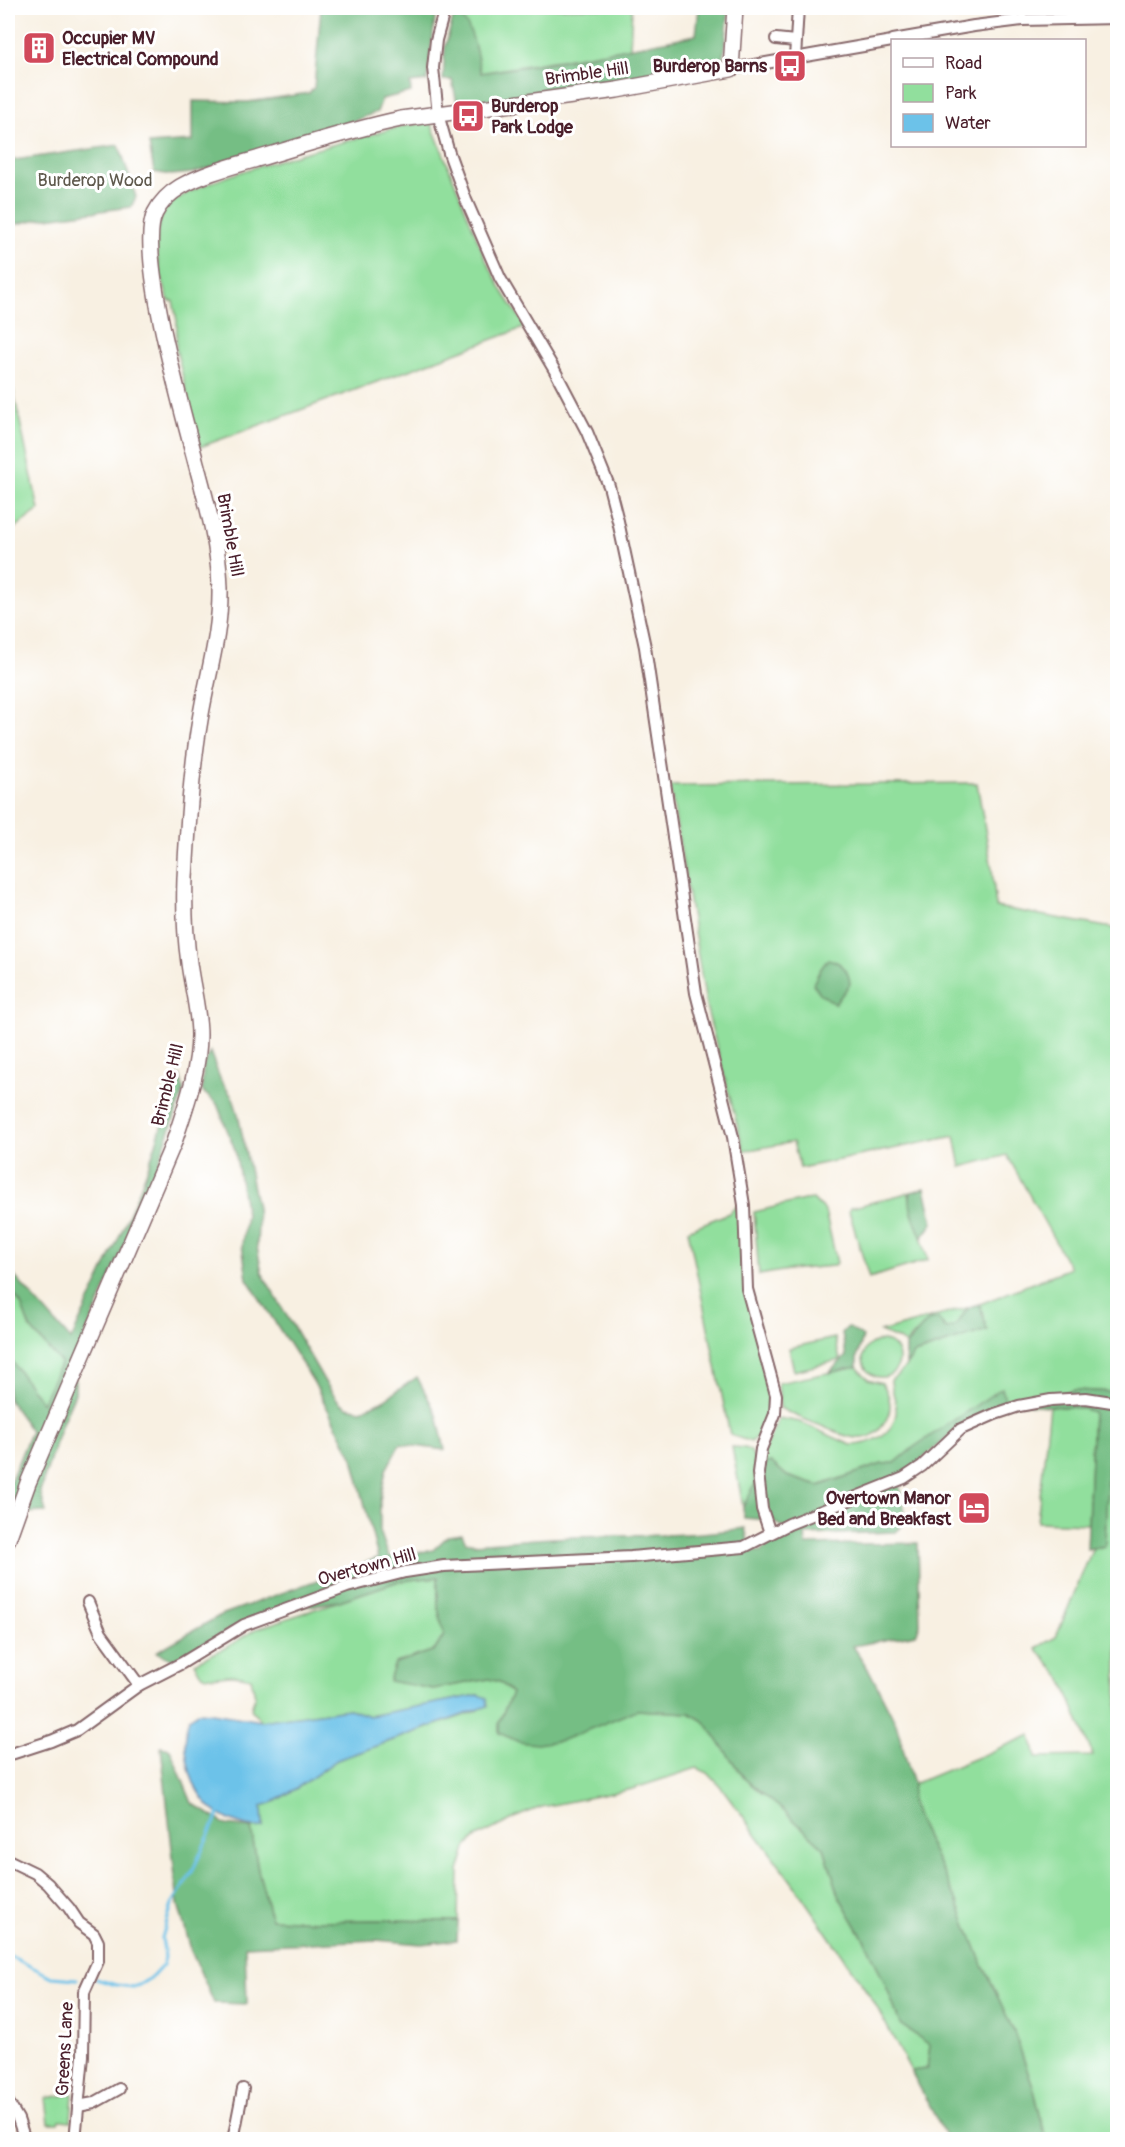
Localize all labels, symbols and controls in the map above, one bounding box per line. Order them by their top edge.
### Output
place label: Occupier MV Electrical Compound [62,27,219,71]
building icon: Occupier MV Electrical Compound [21,30,57,66]
legend [891,39,1086,147]
bus stop icon: Burderop Barns [772,48,808,84]
text: Road [945,52,982,75]
place label: Burderop Barns [653,55,768,78]
street label: Brimble Hill [544,57,630,91]
text: Park [945,82,977,105]
place label: Burderop Park Lodge [491,95,574,139]
bus stop icon: Burderop Park Lodge [450,98,486,134]
text: Water [945,112,991,135]
park label: Burderop Wood [37,169,153,192]
street label: Brimble Hill [211,491,249,579]
street label: Brimble Hill [147,1041,189,1129]
place label: Overtown Manor Bed and Breakfast [817,1487,952,1531]
hotel icon: Overtown Manor Bed and Breakfast [956,1490,992,1526]
street label: Overtown Hill [315,1543,419,1591]
street label: Greens Lane [51,2001,79,2097]

